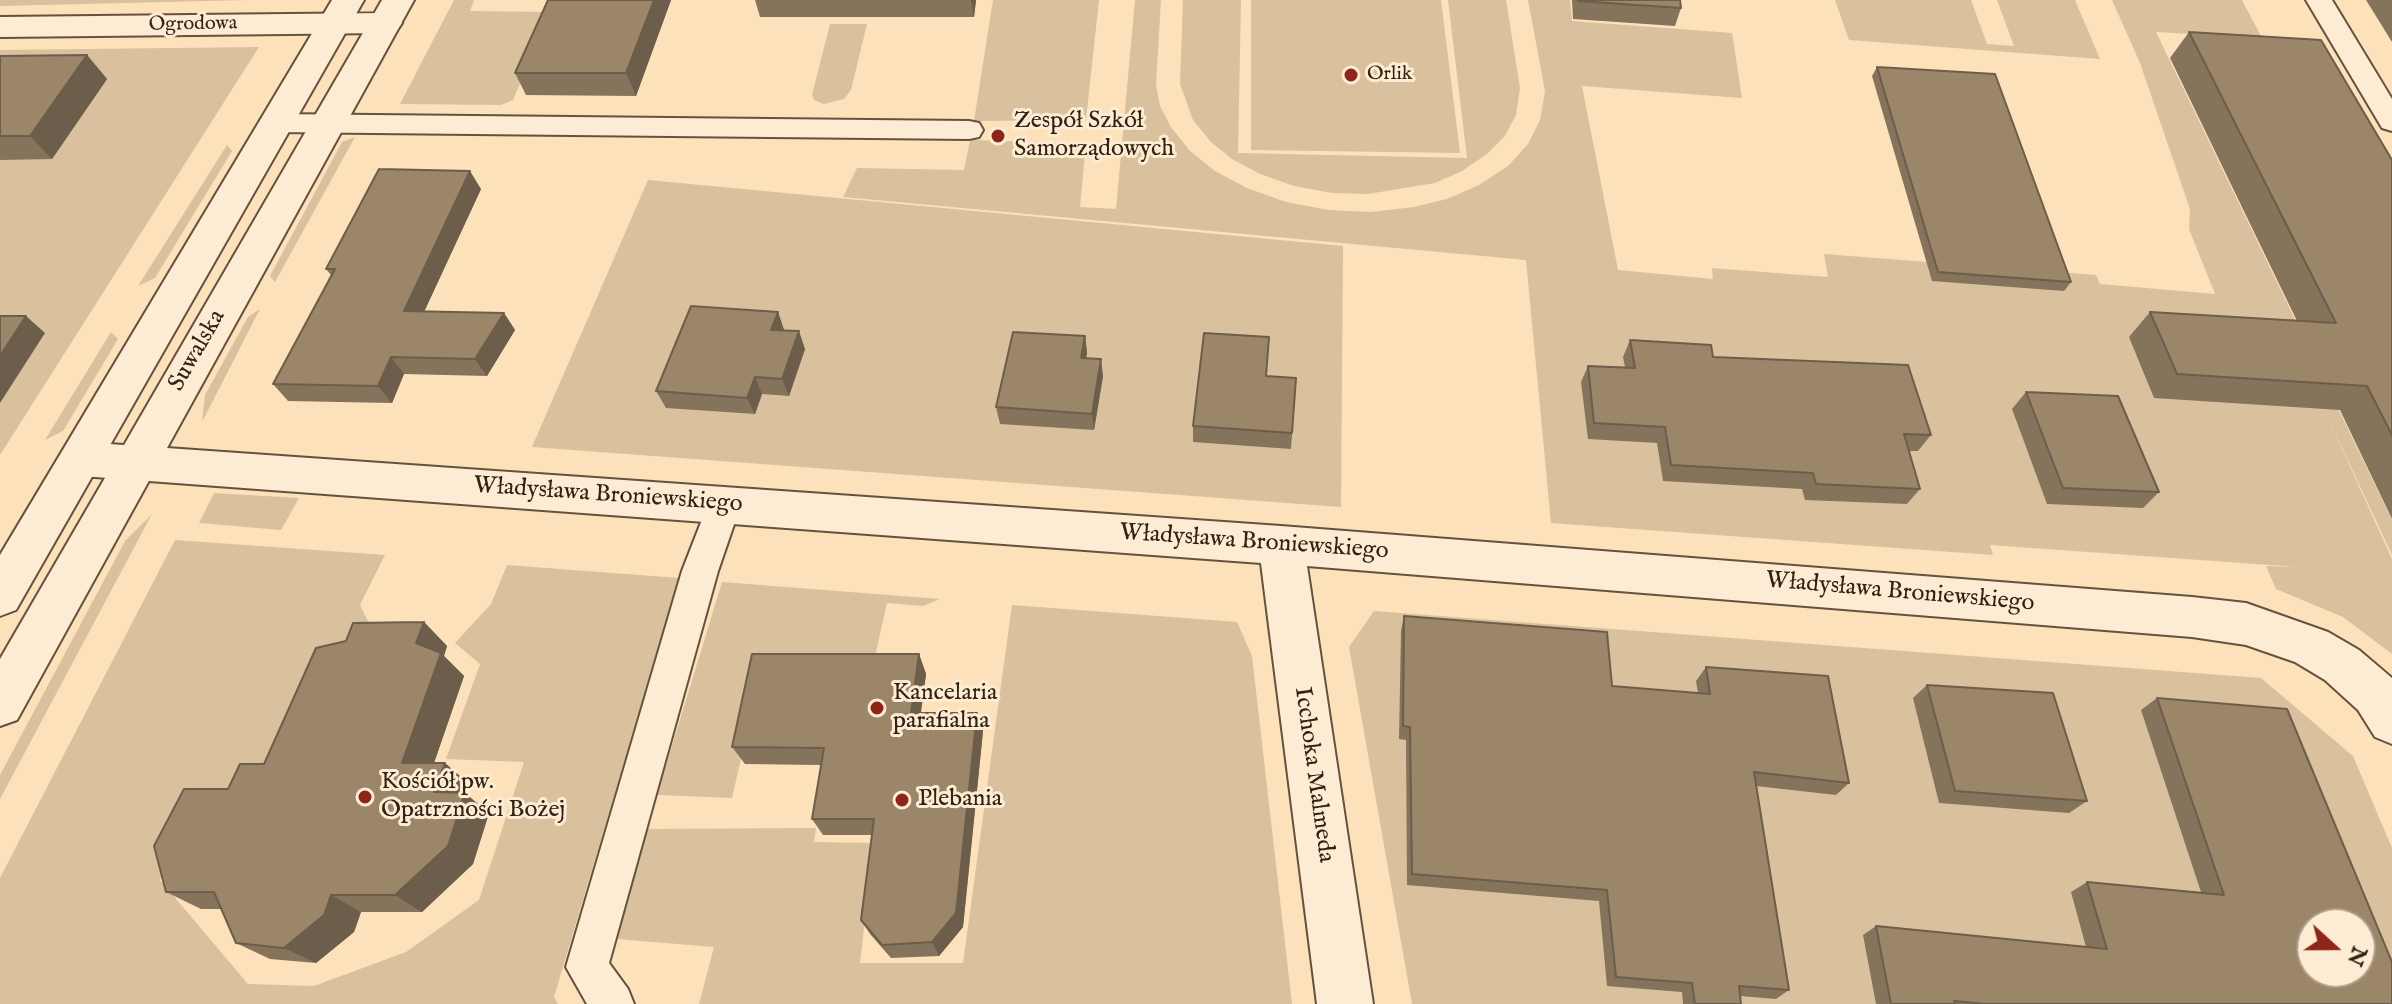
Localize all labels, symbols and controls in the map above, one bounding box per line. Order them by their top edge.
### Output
street label: Ogrodowa [149,12,237,38]
place label: Orlik [1367,63,1412,87]
marker: Orlik [1342,66,1360,84]
place label: Zespół Szkół Samorządowych [1014,108,1174,164]
marker: Zespół Szkół Samorządowych [989,127,1007,145]
street label: Suwalska [163,305,233,397]
street label: Władysława Broniewskiego [473,472,743,520]
street label: Władysława Broniewskiego [1119,519,1389,567]
street label: Władysława Broniewskiego [1765,567,2035,619]
place label: Kancelaria parafialna [893,680,997,736]
street label: Icchoka Malmeda [1286,685,1340,865]
marker: Kancelaria parafialna [868,699,886,717]
place label: Kościół pw. Opatrzności Bożej [381,769,565,825]
place label: Plebania [918,786,1002,814]
marker: Kościół pw. Opatrzności Bożej [356,788,374,806]
marker: Plebania [893,791,911,809]
north arrow [2296,908,2376,988]
text: N [2340,942,2373,970]

